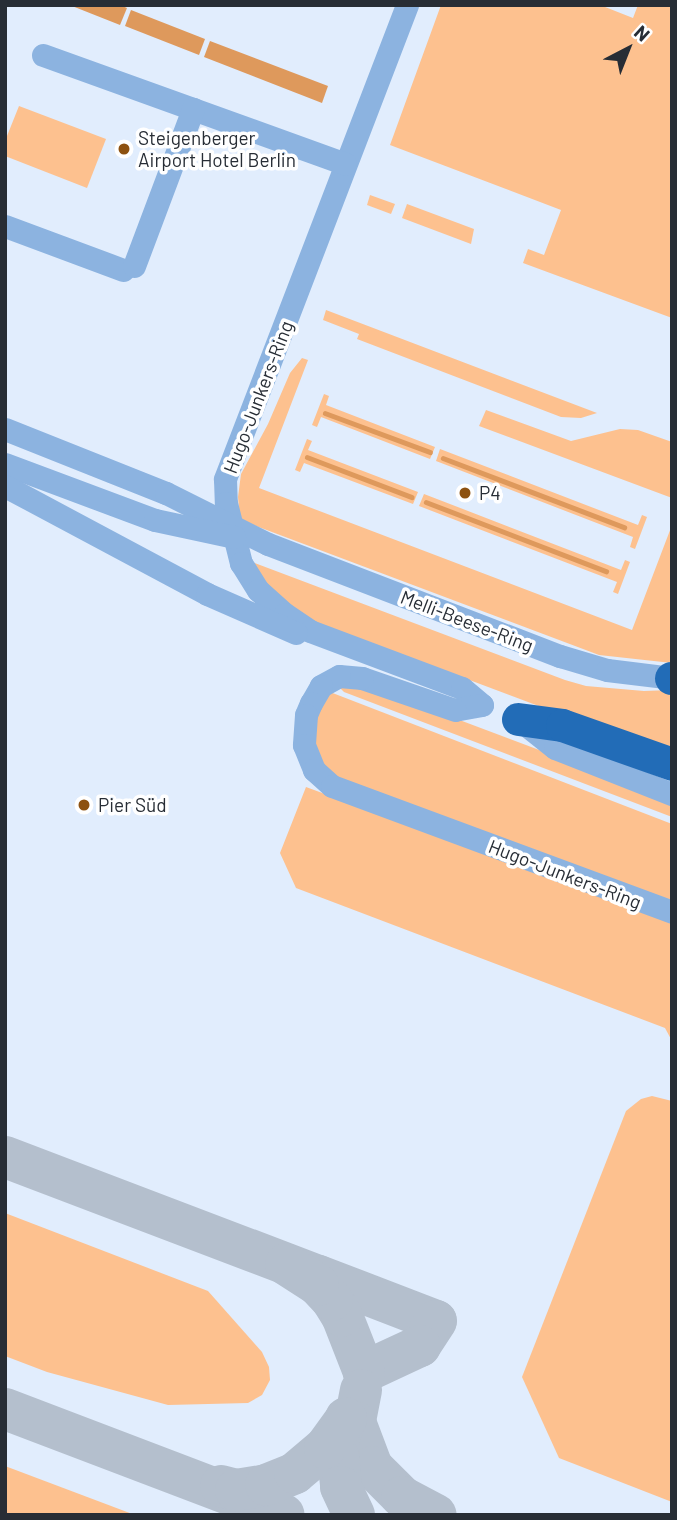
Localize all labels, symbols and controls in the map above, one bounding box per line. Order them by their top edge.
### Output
north arrow [593,14,663,84]
text: N [630,20,655,46]
place label: Steigenberger Airport Hotel Berlin [138,127,296,171]
marker: Steigenberger Airport Hotel Berlin [116,141,132,157]
street label: Hugo-Junkers-Ring [218,317,298,477]
place label: P4 [479,482,501,504]
marker: P4 [457,485,473,501]
street label: Melli-Beese-Ring [397,585,537,657]
place label: Pier Süd [98,794,167,816]
marker: Pier Süd [76,797,92,813]
street label: Hugo-Junkers-Ring [485,834,645,914]

